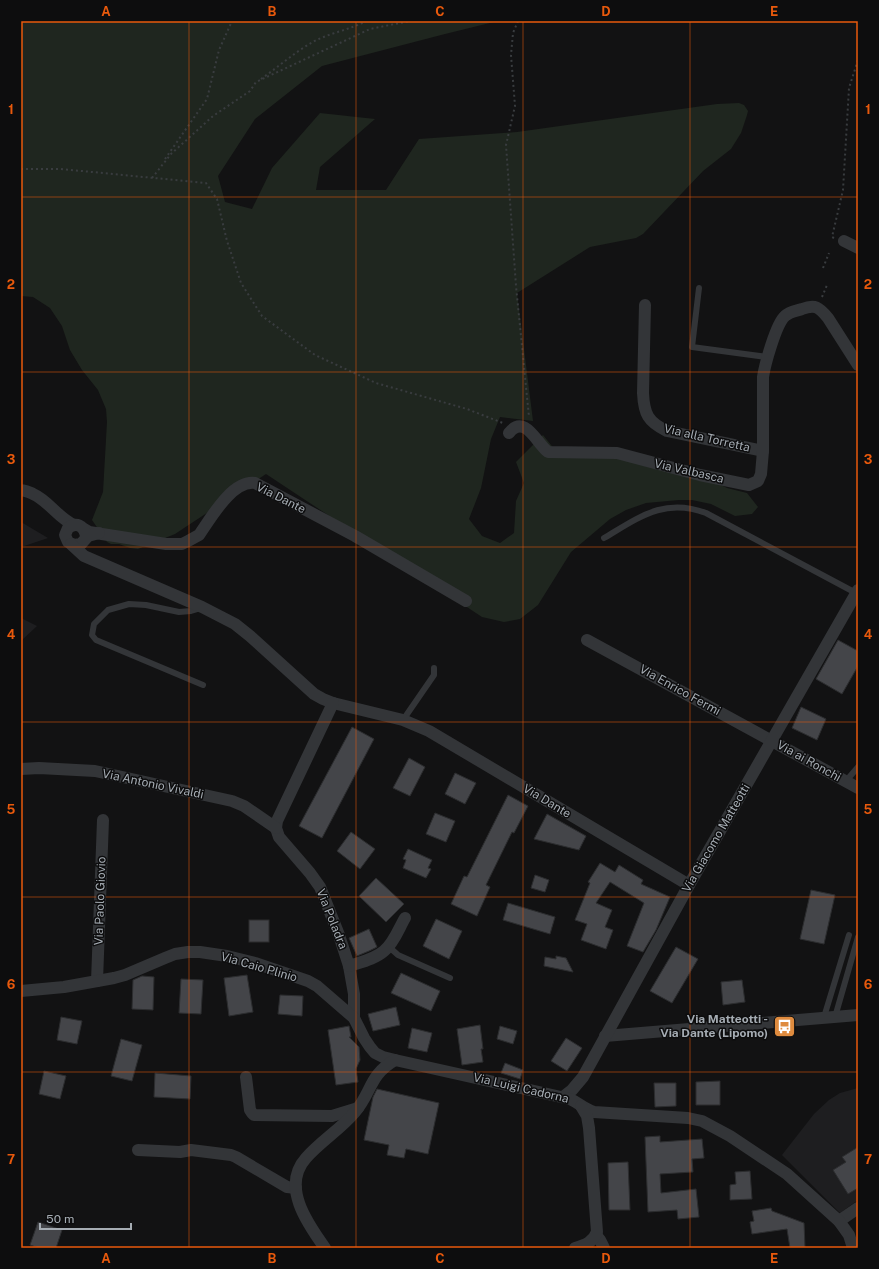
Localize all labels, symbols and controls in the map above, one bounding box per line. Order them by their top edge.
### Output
text: A [101,4,111,19]
text: B [268,4,277,19]
text: C [435,4,445,19]
text: D [601,4,611,19]
text: E [770,4,778,19]
text: 1 [8,102,14,117]
text: 1 [865,102,871,117]
text: 2 [7,277,15,292]
text: 2 [864,277,872,292]
street label: Via alla Torretta [663,421,751,455]
text: 3 [7,452,16,467]
text: 3 [864,452,873,467]
street label: Via Valbasca [653,456,725,486]
street label: Via Dante [254,480,308,516]
text: 4 [7,627,16,642]
text: 4 [864,627,873,642]
street label: Via Enrico Fermi [637,662,723,718]
street label: Via ai Ronchi [775,738,843,784]
street label: Via Antonio Vivaldi [101,766,205,802]
street label: Via Dante [520,781,574,821]
street label: Via Giacomo Matteotti [679,781,753,895]
text: 5 [7,802,16,817]
text: 5 [864,802,873,817]
street label: Via Paolo Giovio [91,856,109,946]
street label: Via Poladra [314,887,350,951]
street label: Via Caio Plinio [219,949,299,985]
text: 6 [7,977,16,992]
text: 6 [864,977,873,992]
place label: Via Matteotti - Via Dante (Lipomo) [660,1012,768,1040]
bus stop icon: Via Matteotti - Via Dante (Lipomo) [771,1013,797,1039]
street label: Via Luigi Cadorna [472,1070,570,1106]
text: 7 [7,1152,15,1167]
text: 7 [864,1152,872,1167]
scale bar [40,1205,131,1231]
text: 50 m [46,1212,74,1226]
text: A [101,1251,111,1266]
text: B [268,1251,277,1266]
text: C [435,1251,445,1266]
text: D [601,1251,611,1266]
text: E [770,1251,778,1266]

